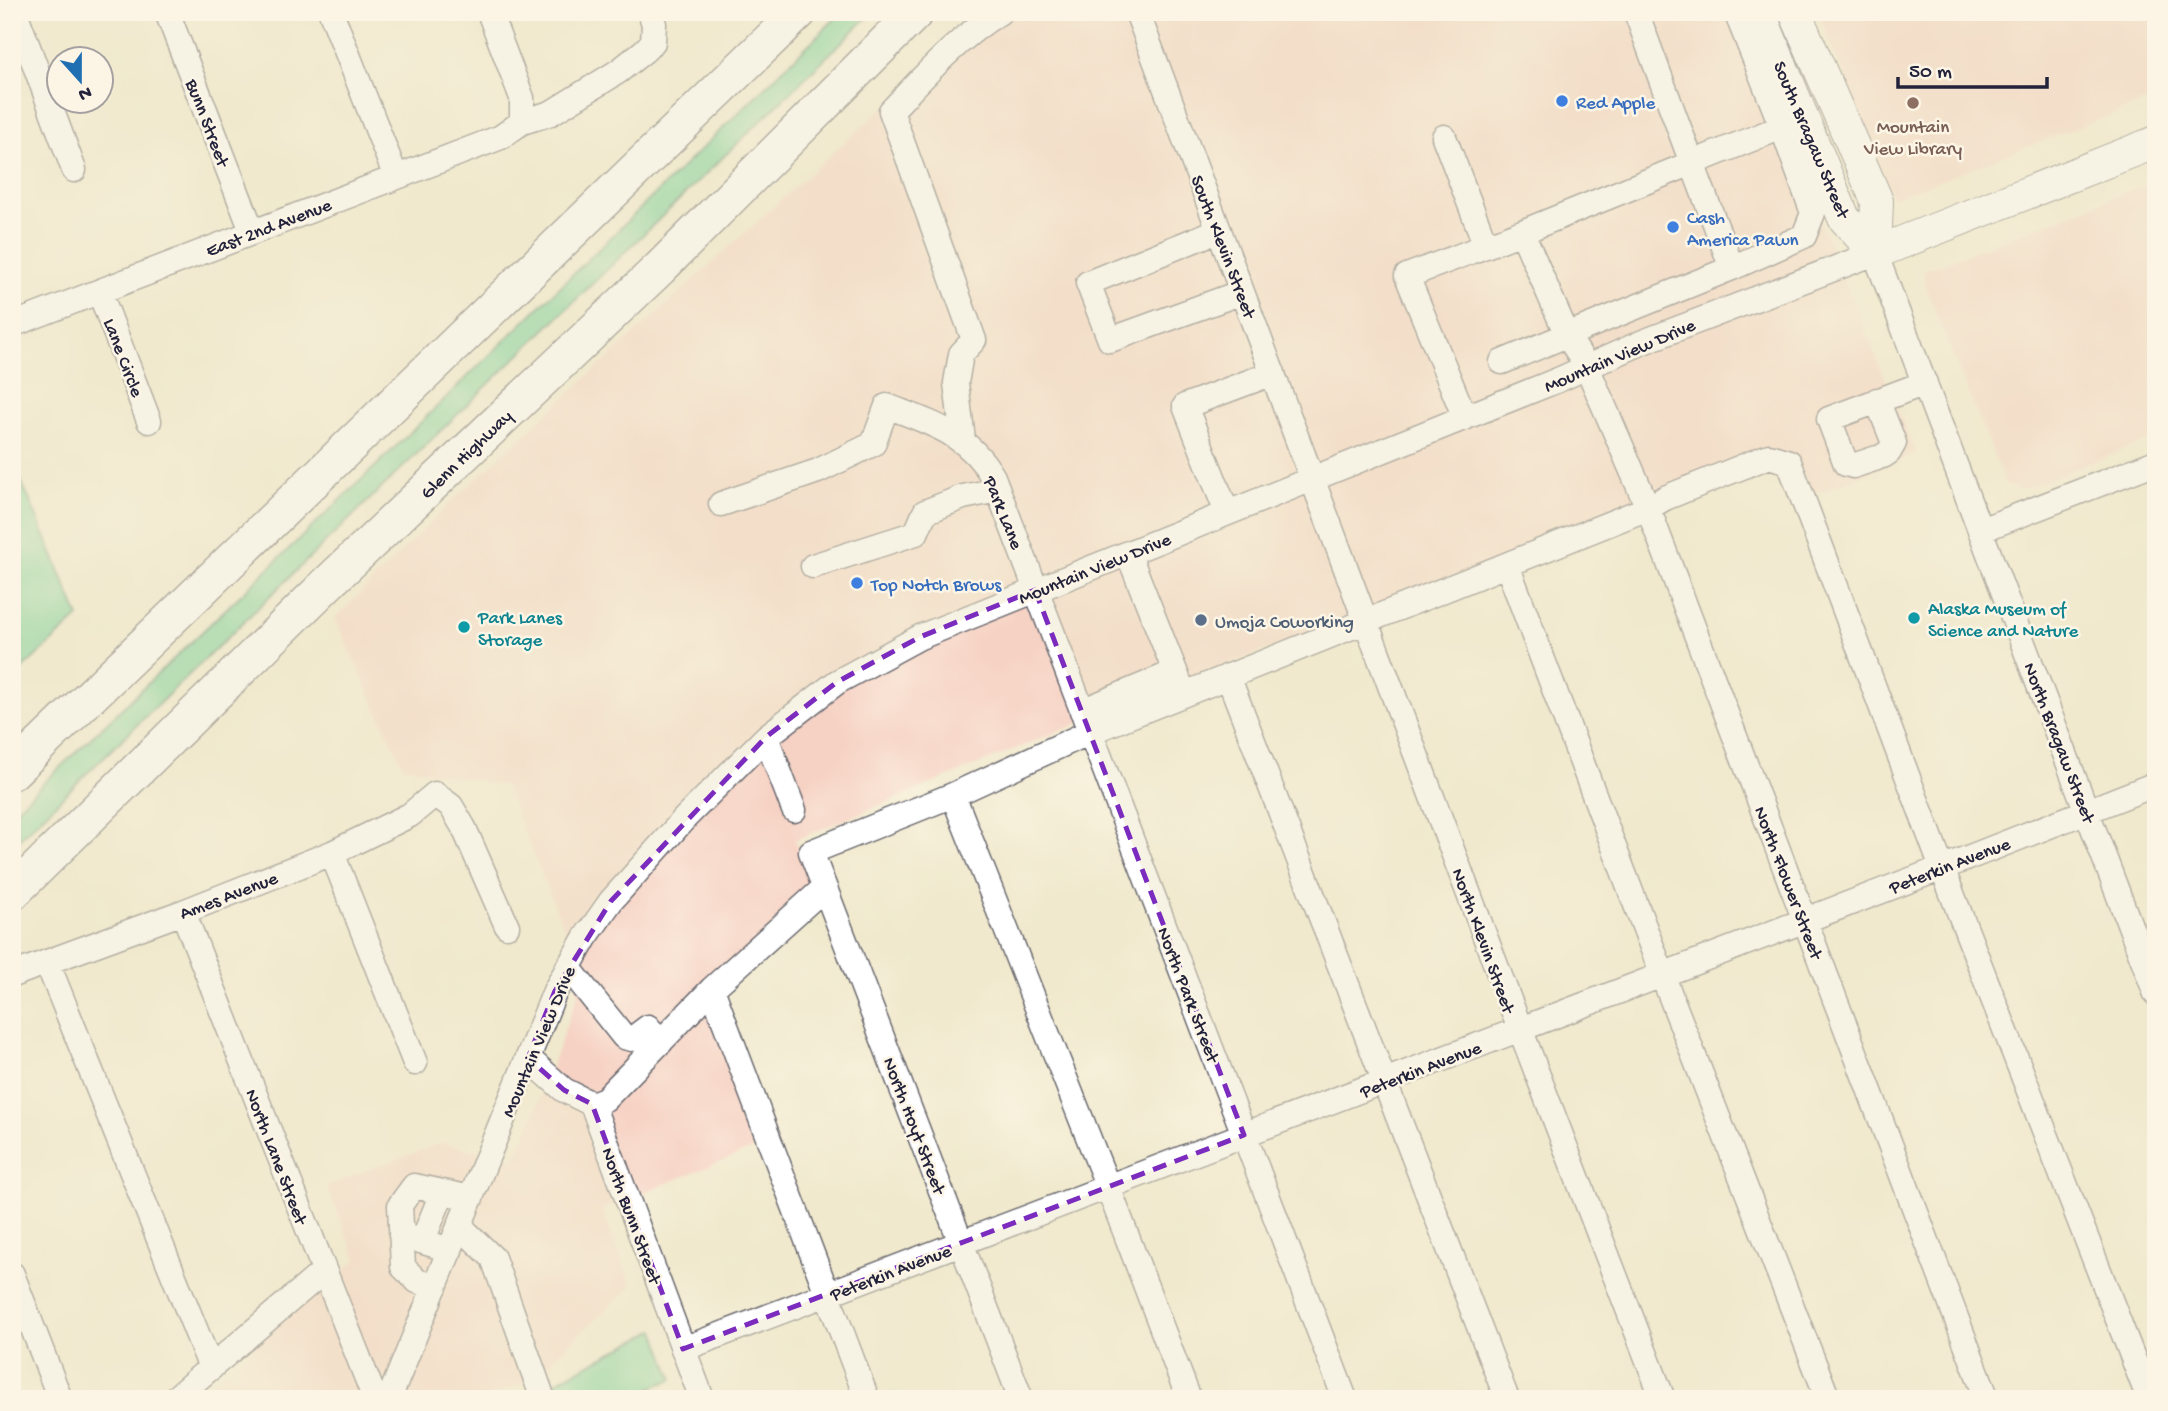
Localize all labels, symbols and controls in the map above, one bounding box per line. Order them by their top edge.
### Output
north arrow [46,46,116,116]
scale bar [1898,46,2047,90]
street label: South Bragaw Street [1766,58,1854,224]
text: 50 m [1909,61,1952,86]
street label: Bunn Street [178,75,234,172]
text: N [75,80,95,106]
marker: Red Apple [1554,93,1570,109]
place label: Red Apple [1576,93,1655,116]
marker: Mountain View Library [1905,95,1921,111]
place label: Mountain View Library [1863,117,1963,162]
street label: South Klevin Street [1184,173,1260,324]
street label: East 2nd Avenue [203,195,336,264]
place label: Cash America Pawn [1687,208,1799,253]
marker: Cash America Pawn [1665,219,1681,235]
street label: Mountain View Drive [1541,315,1700,399]
street label: Lane Circle [96,316,147,401]
street label: Glenn Highway [417,405,519,505]
street label: Park Lane [976,472,1027,554]
street label: Mountain View Drive [1016,529,1175,611]
marker: Top Notch Brows [849,575,865,591]
place label: Top Notch Brows [870,575,1002,598]
place label: Alaska Museum of Science and Nature [1928,599,2079,644]
place label: Park Lanes Storage [477,608,563,653]
marker: Alaska Museum of Science and Nature [1906,610,1922,626]
marker: Umoja Coworking [1193,612,1209,628]
place label: Umoja Coworking [1215,612,1354,635]
marker: Park Lanes Storage [456,619,472,635]
street label: North Bragaw Street [2017,660,2100,829]
street label: North Flower Street [1747,804,1827,965]
street label: Peterkin Avenue [1886,834,2014,901]
street label: North Klevin Street [1445,866,1519,1019]
street label: Ames Avenue [177,868,282,926]
street label: North Park Street [1150,924,1224,1068]
street label: Mountain View Drive [498,963,583,1121]
street label: Peterkin Avenue [1357,1038,1485,1105]
street label: North Hoyt Street [876,1055,950,1200]
street label: North Lane Street [238,1086,312,1230]
street label: North Bunn Street [594,1145,666,1290]
street label: Peterkin Avenue [827,1241,955,1308]

